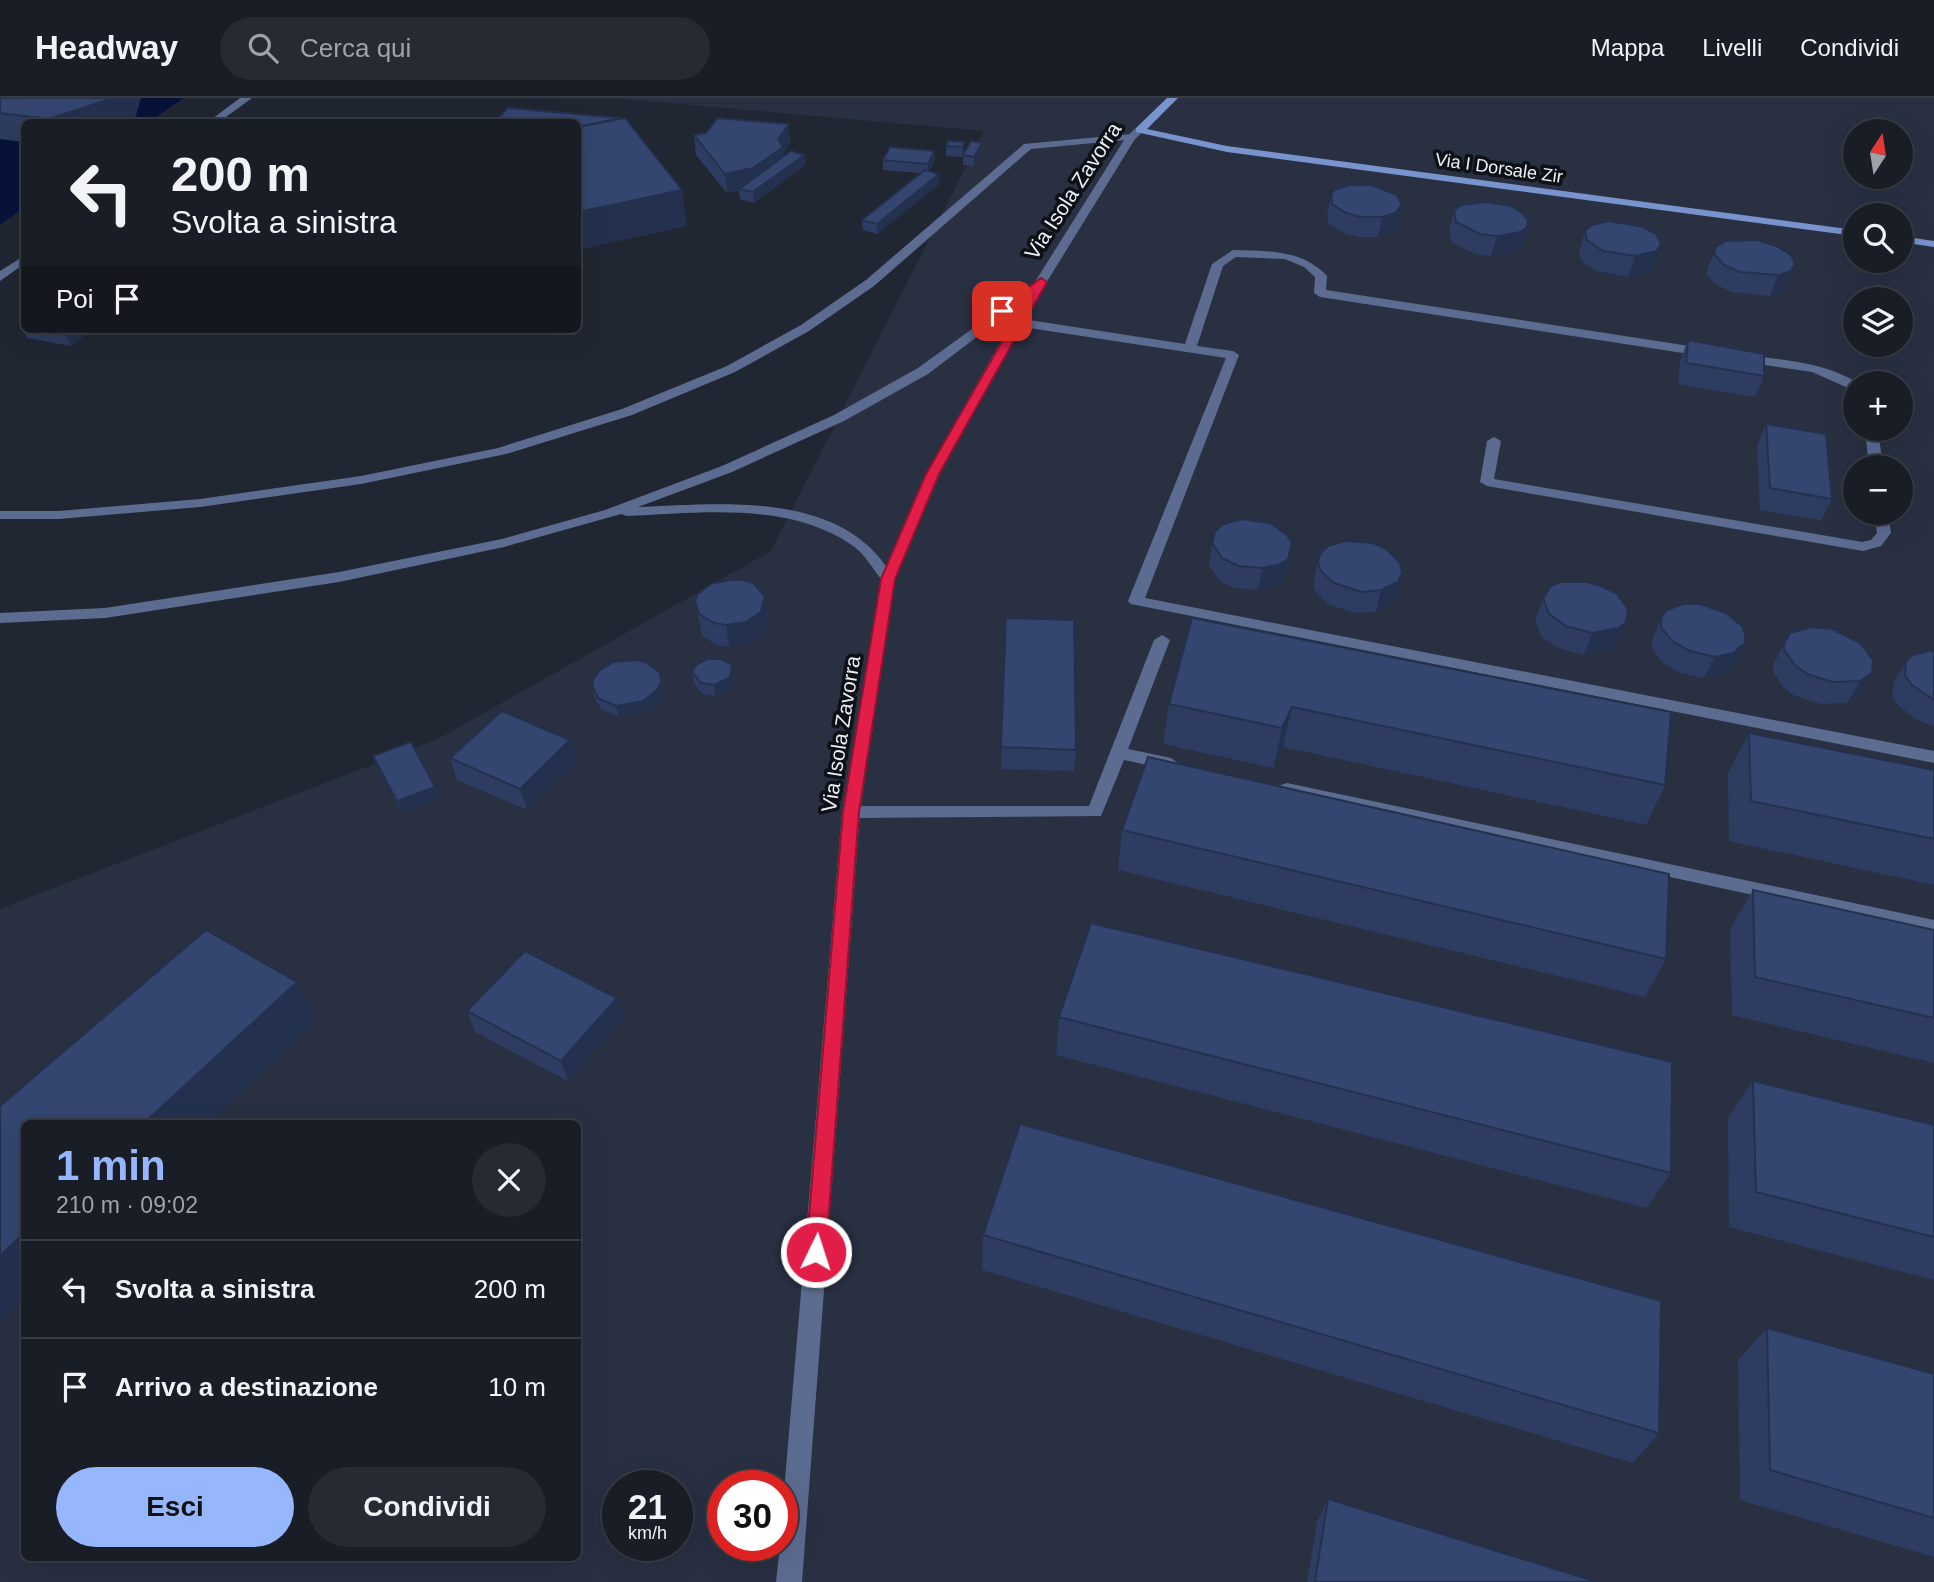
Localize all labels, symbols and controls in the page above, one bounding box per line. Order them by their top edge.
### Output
search box [220,17,710,80]
text: Headway [35,29,178,66]
icon: search [244,29,282,67]
text: Cerca qui [300,33,411,63]
text: Mappa [1591,34,1664,61]
text: Livelli [1702,34,1762,61]
text: Condividi [1800,34,1899,61]
street label: Via Isola Zavorra [1020,118,1126,263]
north arrow [1843,119,1913,189]
map controls [1843,119,1913,525]
icon: left [56,147,147,238]
text: 200 m [171,147,310,201]
street label: Via I Dorsale Zir [1434,149,1564,187]
button: search [1843,203,1913,273]
text: Svolta a sinistra [171,204,397,240]
icon: arrive [108,280,146,318]
pin [972,281,1032,341]
text: Poi [56,284,94,314]
button: layers [1843,287,1913,357]
icon: arrive [983,292,1021,330]
button: + [1843,371,1913,441]
button: − [1843,455,1913,525]
street label: Via Isola Zavorra [817,654,864,814]
text: 1 min [56,1142,166,1189]
button: close [472,1143,546,1217]
text: 210 m · 09:02 [56,1192,198,1218]
position arrow [779,1215,853,1289]
icon: left [56,1270,94,1308]
text: Svolta a sinistra [115,1274,314,1304]
text: 200 m [474,1274,546,1304]
icon: arrive [56,1368,94,1406]
text: Arrivo a destinazione [115,1372,378,1402]
text: 10 m [488,1372,546,1402]
button: Esci [56,1467,294,1547]
button: Condividi [308,1467,546,1547]
speed limit sign: 30 [707,1470,798,1561]
text: 21 [628,1487,667,1526]
text: km/h [628,1523,667,1543]

